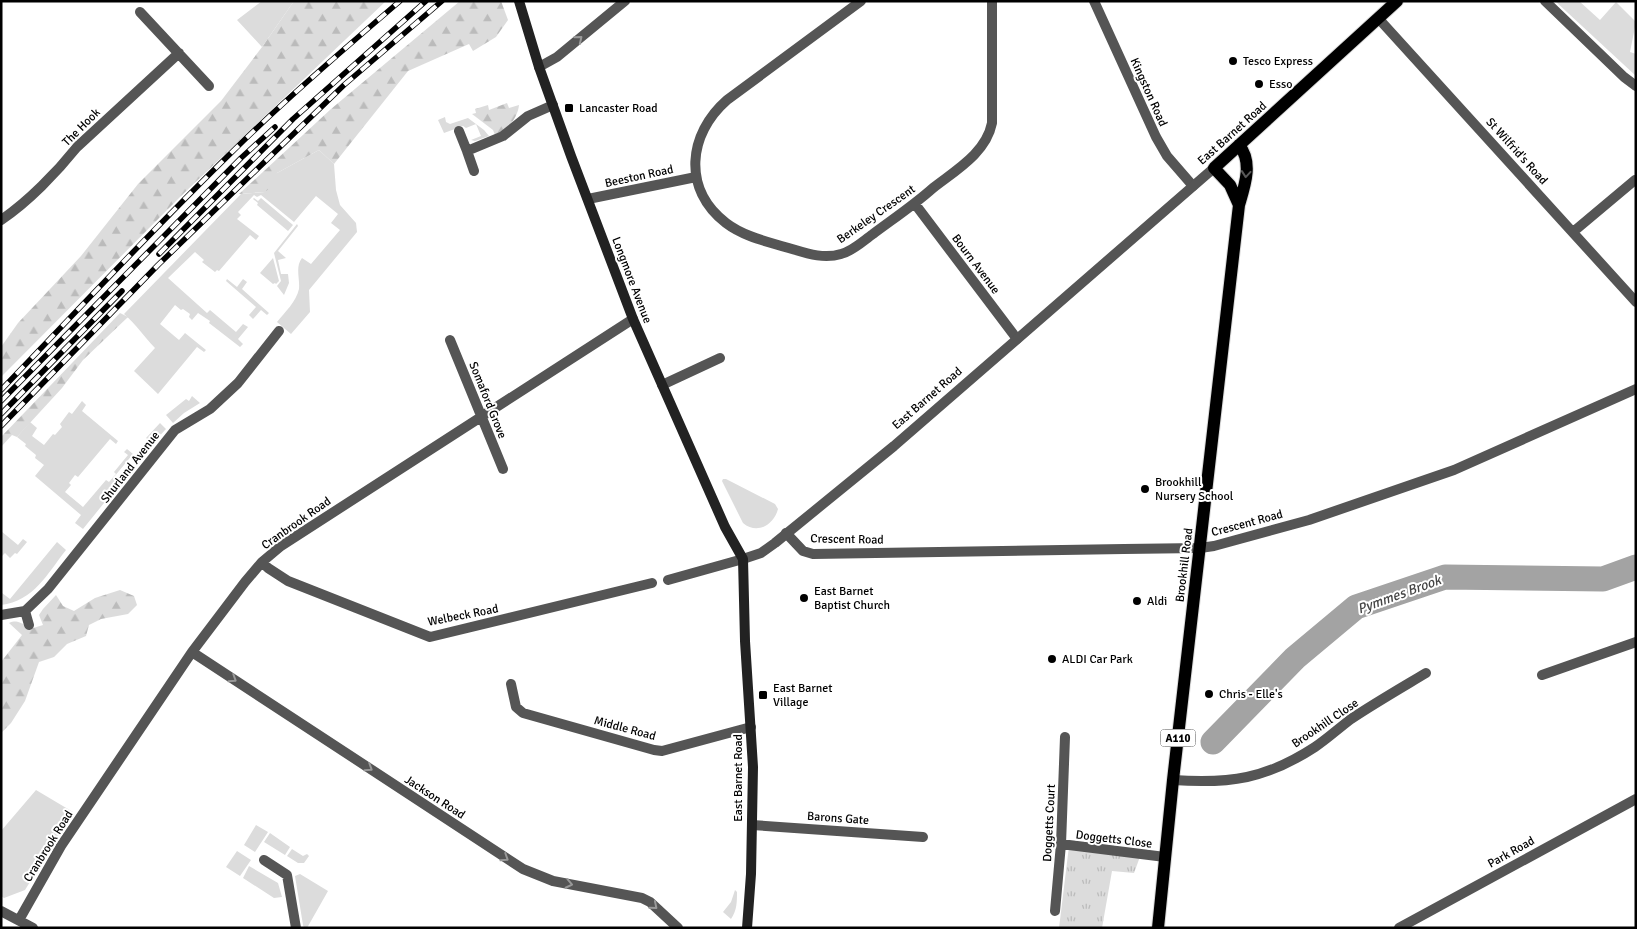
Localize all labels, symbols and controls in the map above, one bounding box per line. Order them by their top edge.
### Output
one-way arrow [573,37,582,45]
place label: Tesco Express [1243,54,1313,69]
street label: Kingston Road [1127,55,1170,129]
marker: Tesco Express [1227,55,1239,67]
place label: Esso [1269,77,1293,92]
marker: Esso [1253,78,1265,90]
street label: East Barnet Road [1195,98,1270,168]
place label: Lancaster Road [579,101,658,116]
marker: Lancaster Road [563,102,575,114]
street label: The Hook [59,105,104,150]
street label: St Wilfrid's Road [1483,115,1551,188]
street label: Beeston Road [603,162,675,191]
one-way arrow [1241,170,1252,178]
street label: Berkeley Crescent [834,182,918,247]
street label: Bourn Avenue [948,231,1003,297]
street label: Longmore Avenue [608,235,655,325]
street label: Somaford Grove [465,360,510,441]
street label: East Barnet Road [889,364,965,433]
street label: Shurland Avenue [98,428,163,506]
place label: Brookhill Nursery School [1155,475,1234,504]
marker: Brookhill Nursery School [1139,483,1151,495]
street label: Cranbrook Road [259,494,334,553]
street label: Crescent Road [1210,507,1285,540]
street label: Brookhill Road [1172,527,1196,603]
street label: Crescent Road [810,531,884,548]
water label: Pymmes Brook [1355,571,1445,617]
place label: East Barnet Baptist Church [814,584,890,613]
marker: East Barnet Baptist Church [798,592,810,604]
place label: Aldi [1147,594,1167,609]
marker: Aldi [1131,595,1143,607]
street label: Welbeck Road [427,601,500,630]
place label: ALDI Car Park [1062,652,1133,667]
marker: ALDI Car Park [1046,653,1058,665]
one-way arrow [227,673,237,682]
place label: East Barnet Village [773,681,832,710]
place label: Chris - Elle's [1219,687,1283,702]
marker: Chris - Elle's [1203,688,1215,700]
marker: East Barnet Village [757,689,769,701]
street label: Brookhill Close [1289,696,1362,751]
street label: Middle Road [592,713,657,744]
road number: A110 [1160,730,1196,746]
street label: East Barnet Road [731,734,746,822]
one-way arrow [363,762,373,771]
street label: Jackson Road [402,772,468,823]
street label: Doggetts Court [1040,784,1059,862]
street label: Cranbrook Road [20,808,76,885]
street label: Barons Gate [807,809,869,828]
street label: Doggetts Close [1075,827,1153,852]
street label: Park Road [1485,833,1537,871]
one-way arrow [499,851,508,861]
one-way arrow [565,878,573,889]
one-way arrow [648,900,657,909]

